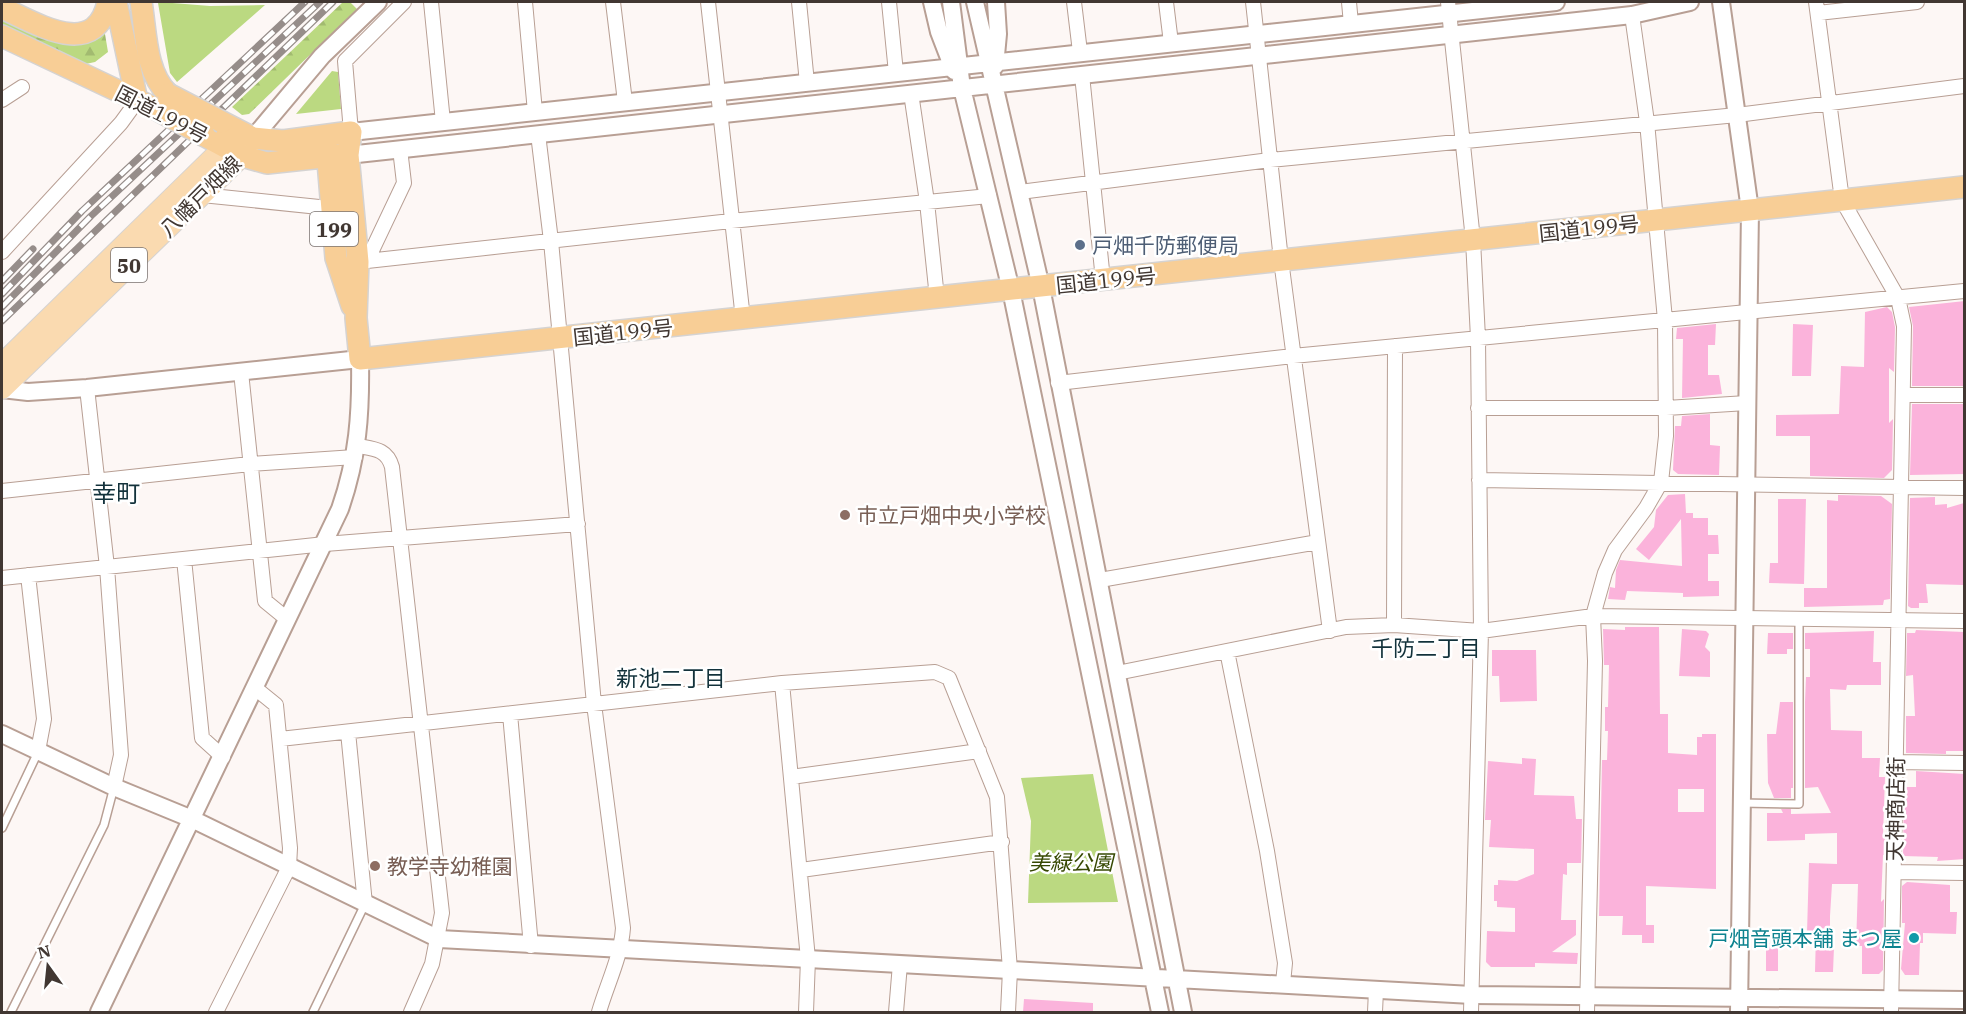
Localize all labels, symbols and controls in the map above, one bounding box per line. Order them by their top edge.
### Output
street label: 国道199号 [111,79,213,149]
street label: 八幡戸畑線 [153,149,247,243]
street label: 国道199号 [1537,209,1641,247]
road number: 199 [310,212,358,246]
place label: 戸畑千防郵便局 [1092,231,1239,259]
marker: 戸畑千防郵便局 [1073,238,1087,252]
road number: 50 [111,248,147,282]
street label: 国道199号 [1054,261,1158,299]
street label: 国道199号 [571,313,675,351]
district label: 幸町 [92,477,140,509]
place label: 市立戸畑中央小学校 [857,501,1046,529]
marker: 市立戸畑中央小学校 [838,508,852,522]
district label: 千防二丁目 [1371,633,1481,662]
district label: 新池二丁目 [616,663,726,692]
street label: 天神商店街 [1880,756,1910,862]
park label: 美緑公園 [1029,848,1116,876]
place label: 教学寺幼稚園 [387,852,513,880]
marker: 教学寺幼稚園 [368,859,382,873]
place label: 戸畑音頭本舗 まつ屋 [1708,924,1902,952]
marker: 戸畑音頭本舗 まつ屋 [1907,931,1921,945]
north arrow [18,936,78,996]
text: N [35,940,53,963]

